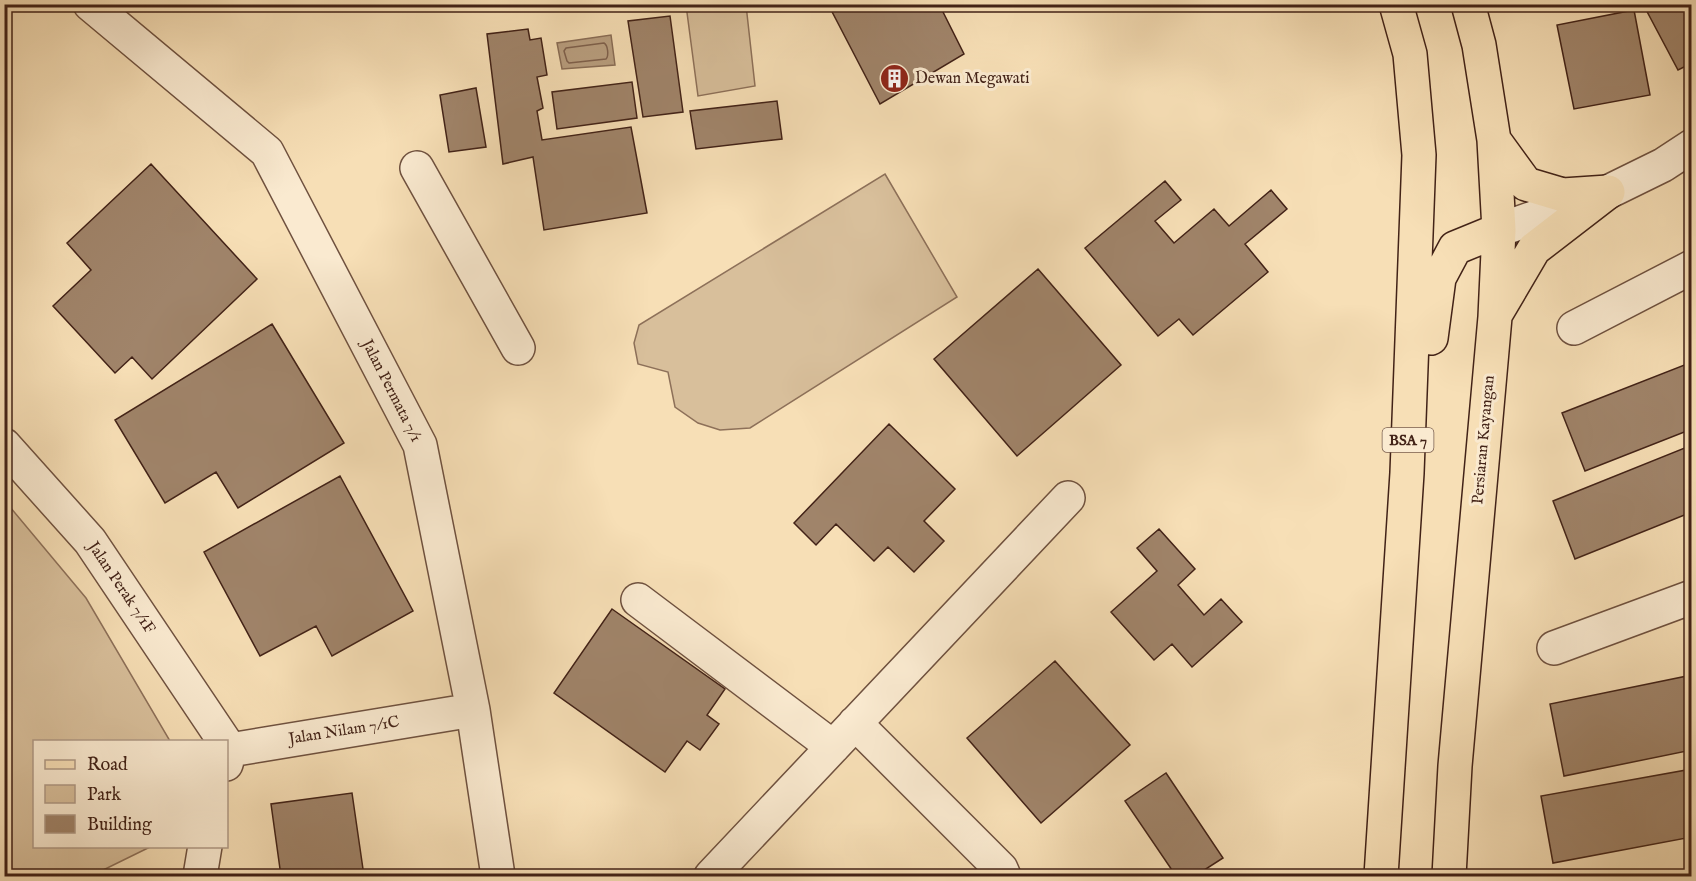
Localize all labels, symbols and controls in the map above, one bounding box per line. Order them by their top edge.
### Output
building icon: Dewan Megawati [878,63,910,95]
place label: Dewan Megawati [915,69,1029,89]
street label: Jalan Permata 7/1 [356,334,426,446]
street label: Persiaran Kayangan [1468,374,1500,505]
road number: BSA 7 [1382,428,1434,452]
street label: Jalan Perak 7/1F [82,537,159,638]
street label: Jalan Nilam 7/1C [285,712,401,750]
legend [33,740,228,848]
text: Road [87,754,128,777]
text: Park [87,784,122,807]
text: Building [87,814,152,837]

